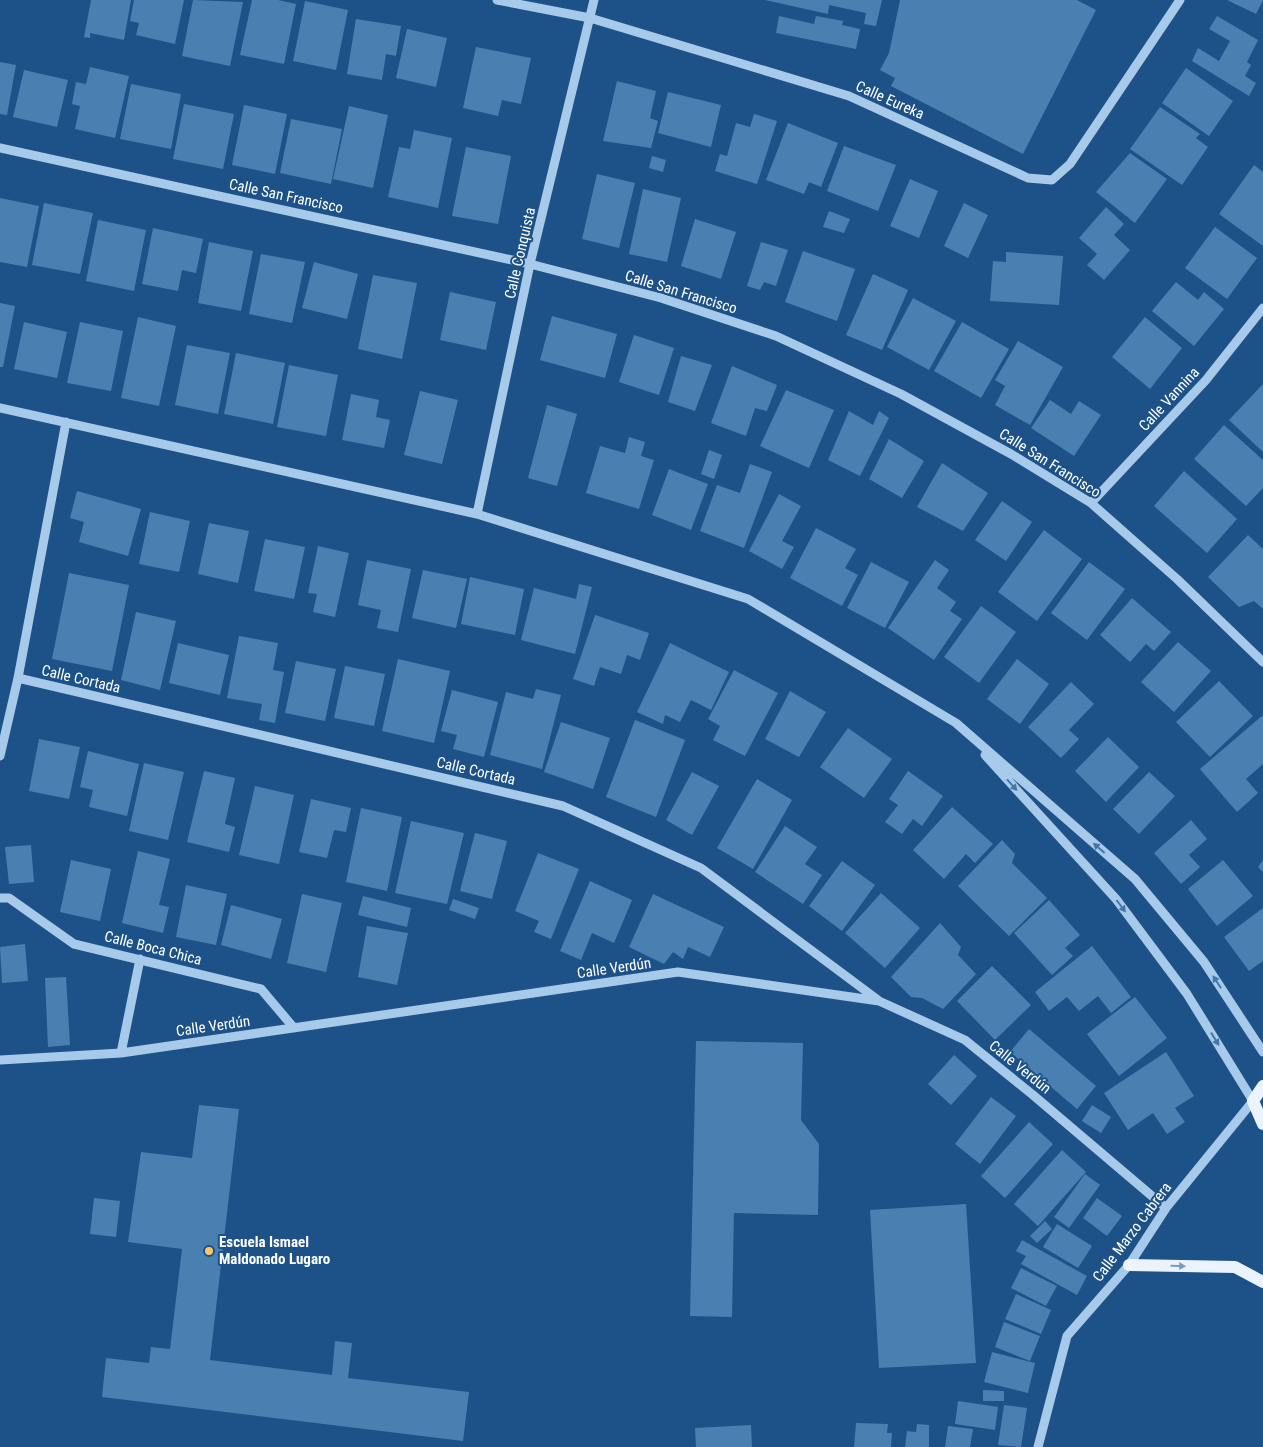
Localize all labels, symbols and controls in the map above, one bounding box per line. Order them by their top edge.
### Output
street label: Calle Eureka [853,77,927,123]
street label: Calle San Francisco [227,175,345,217]
street label: Calle Conquista [501,206,539,300]
street label: Calle San Francisco [623,266,739,318]
street label: Calle Vannina [1135,363,1203,435]
street label: Calle San Francisco [996,425,1104,501]
street label: Calle Cortada [40,661,122,697]
street label: Calle Cortada [435,753,517,789]
one-way arrow [1007,779,1018,792]
one-way arrow [1092,842,1105,853]
one-way arrow [1116,899,1126,913]
street label: Calle Boca Chica [102,927,204,969]
street label: Calle Verdún [576,954,652,982]
one-way arrow [1212,976,1222,989]
street label: Calle Verdún [175,1012,251,1040]
one-way arrow [1210,1032,1219,1045]
street label: Calle Verdún [985,1037,1055,1097]
street label: Calle Marzo Cabrera [1089,1179,1175,1285]
place label: Escuela Ismael Maldonado Lugaro [219,1233,330,1268]
marker: Escuela Ismael Maldonado Lugaro [203,1245,215,1257]
one-way arrow [1170,1262,1186,1270]

